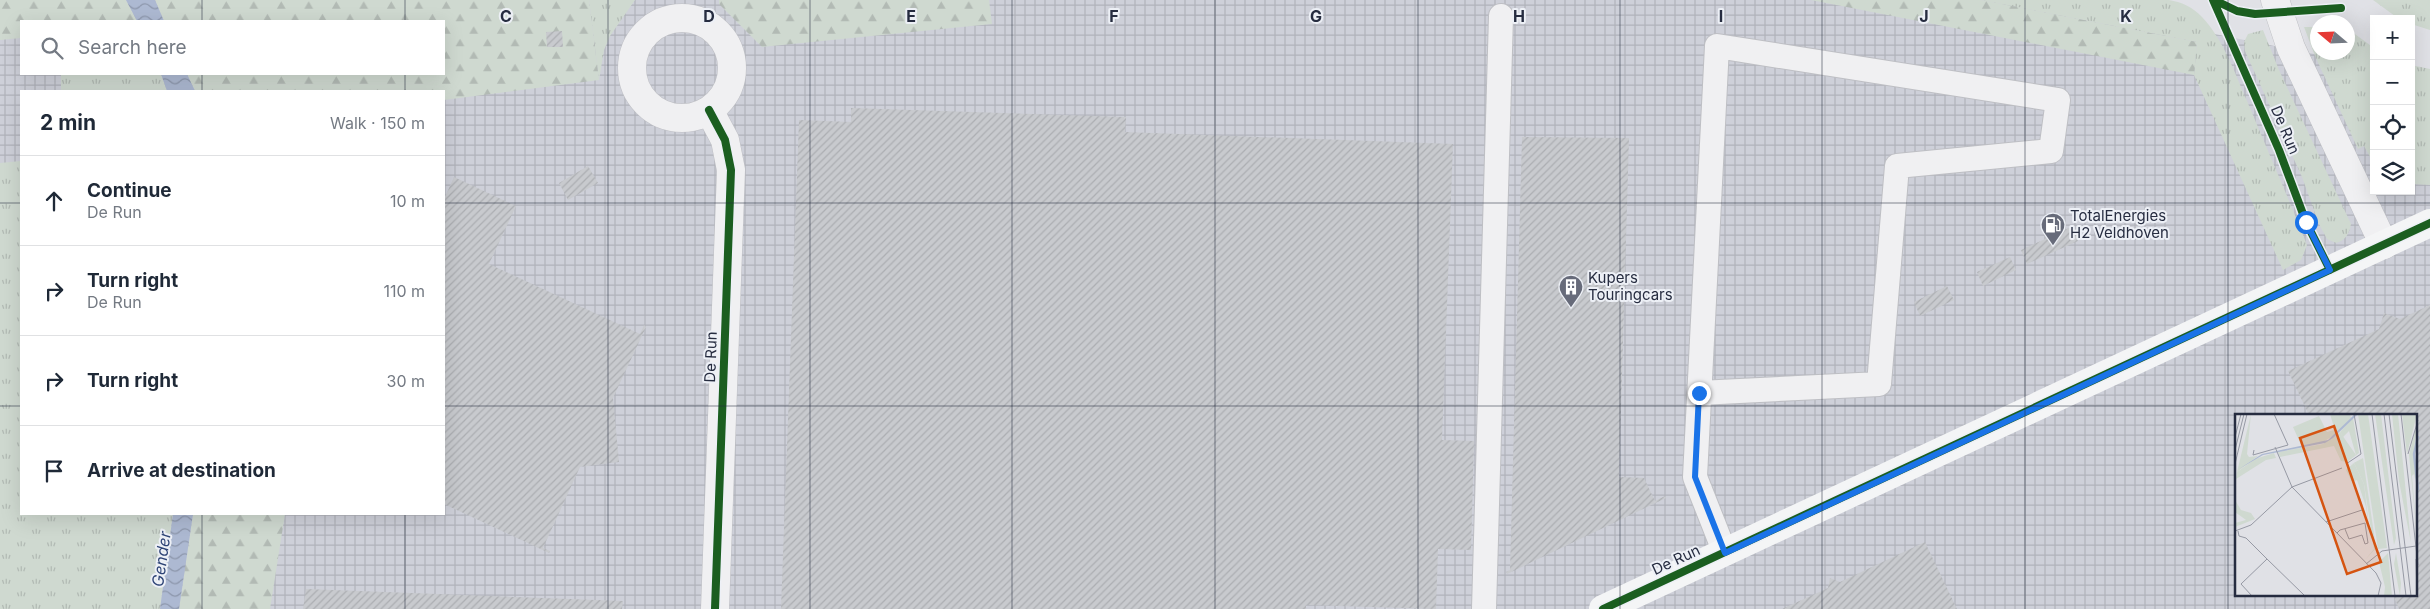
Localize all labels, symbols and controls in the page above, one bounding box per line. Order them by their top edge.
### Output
text: C [500,6,512,26]
text: D [703,6,715,26]
text: E [906,6,916,26]
text: F [1109,6,1119,26]
text: G [1310,6,1322,26]
text: H [1513,6,1525,26]
text: I [1719,6,1723,26]
text: J [1919,6,1929,26]
text: K [2120,6,2132,26]
north arrow [2310,15,2355,60]
map controls [2370,15,2415,195]
button: + [2370,15,2415,60]
search box [20,20,445,75]
icon: search [38,34,66,62]
text: Search here [78,36,187,59]
button: − [2370,60,2415,105]
street label: De Run [2267,103,2304,157]
button: locate [2370,105,2415,150]
text: 2 min [40,110,96,135]
text: Walk · 150 m [330,113,425,133]
button: layers [2370,150,2415,195]
text: Continue [87,179,172,202]
icon: ahead [40,187,68,215]
text: 10 m [390,191,425,211]
text: De Run [87,202,142,222]
place label: TotalEnergies H2 Veldhoven [2070,206,2169,242]
route start [2295,211,2318,234]
fuel station icon: TotalEnergies H2 Veldhoven [2040,212,2066,246]
place label: Kupers Touringcars [1588,268,1673,304]
text: Turn right [87,269,178,292]
building icon: Kupers Touringcars [1558,274,1584,308]
icon: right [40,277,68,305]
text: 110 m [383,281,425,301]
text: De Run [87,292,142,312]
street label: De Run [700,331,721,383]
icon: right [40,367,68,395]
text: Turn right [87,369,178,392]
text: 30 m [387,371,425,391]
route end [1688,382,1711,405]
inset map [2235,414,2418,596]
icon: arrive [40,457,68,485]
text: Arrive at destination [87,459,276,482]
water label: Gender [147,529,175,588]
street label: De Run [1649,540,1703,579]

